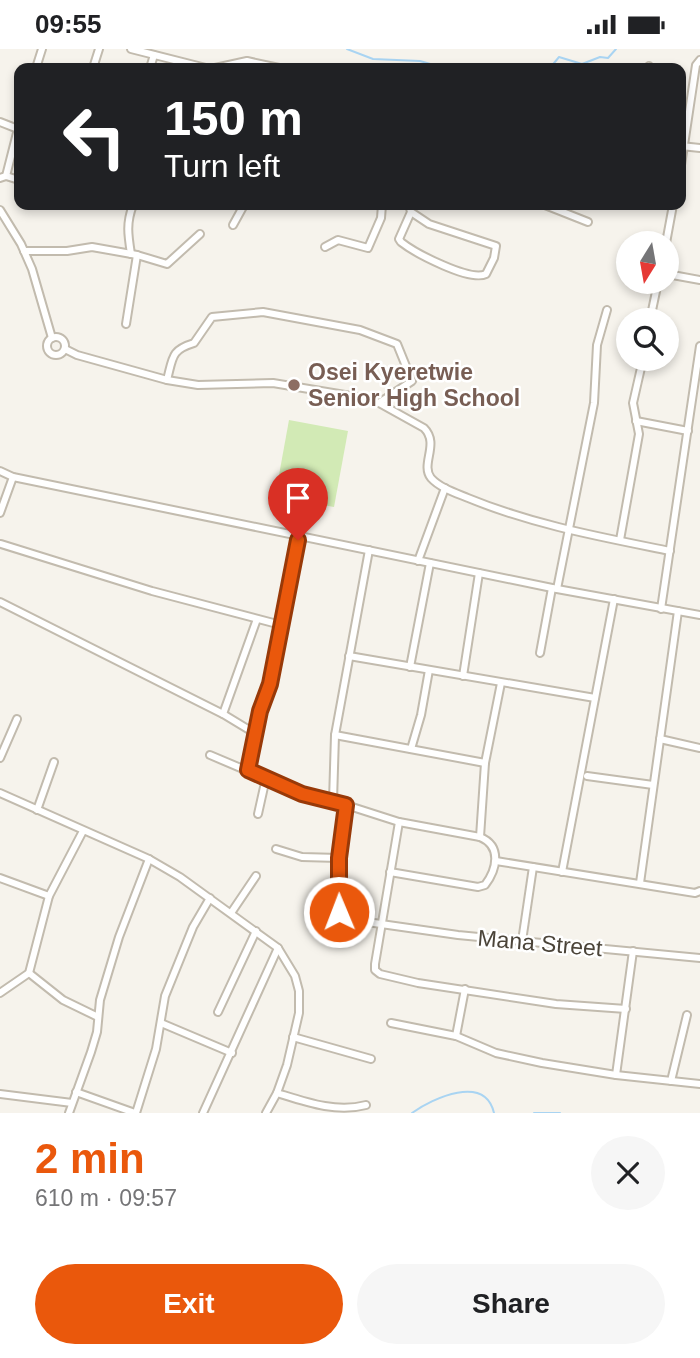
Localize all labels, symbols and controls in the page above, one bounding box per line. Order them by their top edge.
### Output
text: 09:55 [35,9,102,39]
icon: left [49,91,140,182]
text: 150 m [164,91,303,145]
text: Turn left [164,148,280,184]
north arrow [616,231,679,294]
map controls [616,231,679,371]
button: search [616,308,679,371]
place label: Osei Kyeretwie Senior High School [308,359,520,411]
marker: Osei Kyeretwie Senior High School [286,377,302,393]
pin [268,468,328,540]
icon: arrive [279,479,317,517]
position arrow [302,875,376,949]
street label: Mana Street [476,925,604,961]
text: 2 min [35,1135,145,1182]
button: close [591,1136,665,1210]
text: 610 m · 09:57 [35,1185,177,1211]
button: Exit [35,1264,343,1344]
button: Share [357,1264,665,1344]

